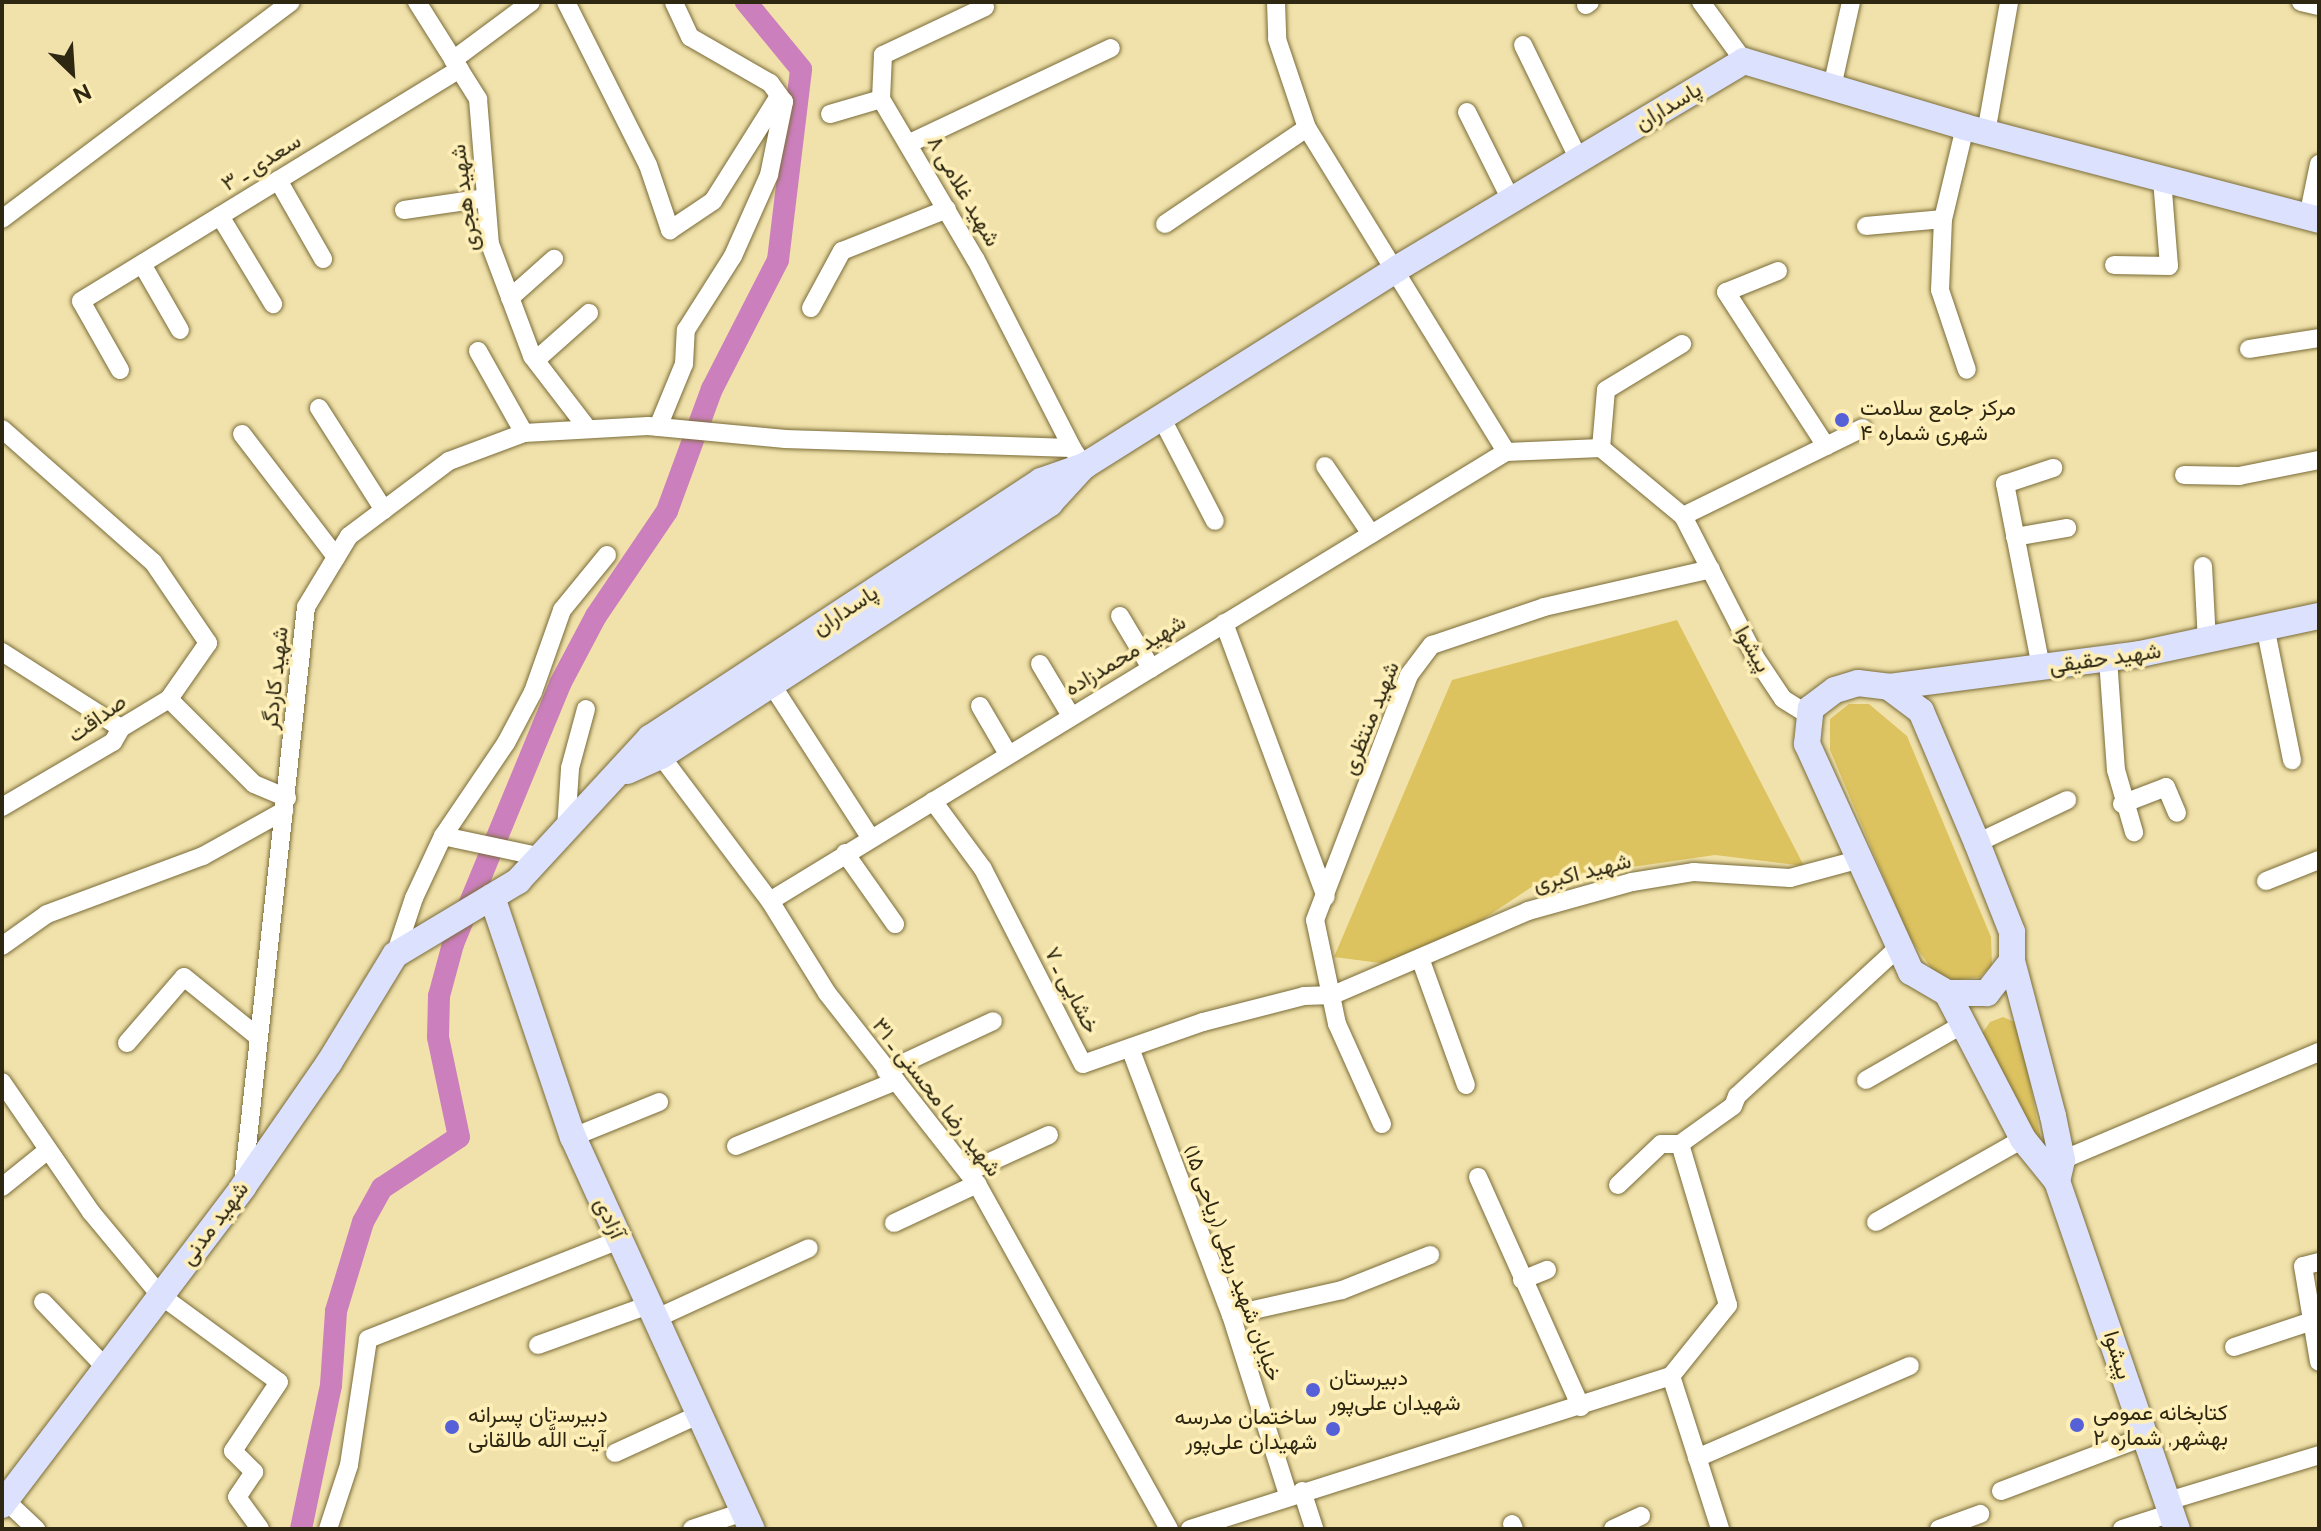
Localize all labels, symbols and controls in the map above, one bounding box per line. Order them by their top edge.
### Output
north arrow [32,32,112,112]
street label: پاسداران [1630,76,1706,136]
text: N [69,78,95,109]
street label: سعدی ـ ۳ [216,127,306,197]
street label: ۸ شهید غلامی [922,131,1006,251]
street label: شهید هجری [444,143,484,253]
place label: مرکز جامع سلامت شهری شماره ۴ [1860,394,2016,446]
marker: مرکز جامع سلامت شهری شماره ۴ [1831,409,1853,431]
street label: پاسداران [807,579,883,641]
street label: شهید محمدزاده [1060,609,1190,701]
street label: پیشوا [1729,621,1777,677]
street label: شهید کاردگر [256,625,294,731]
street label: شهید حقیقی [2047,637,2163,679]
street label: شهید منتظری [1335,658,1405,778]
street label: صداقت [63,688,131,748]
street label: شهید اکبری [1530,847,1634,897]
street label: خشایی ـ ۷ [1039,942,1105,1038]
street label: شهید رضا محسنی ـ ۳۱ [867,1012,1007,1182]
street label: خیابان شهید ربطی (ریاحی ۱۵) [1178,1142,1288,1384]
street label: شهید مدنی [174,1176,254,1270]
street label: آزادی [589,1193,631,1243]
street label: پیشوا [2098,1328,2138,1382]
place label: دبیرستان شهیدان علی‌پور [1329,1364,1461,1416]
marker: دبیرستان شهیدان علی‌پور [1304,1381,1322,1399]
place label: کتابخانه عمومی بهشهر, شماره ۲ [2093,1399,2228,1450]
place label: دبیرستان پسرانه آیت اللَّه طالقانی [468,1401,608,1452]
place label: ساختمان مدرسه شهیدان علی‌پور [1174,1403,1317,1454]
marker: کتابخانه عمومی بهشهر, شماره ۲ [2068,1416,2086,1434]
marker: دبیرستان پسرانه آیت اللَّه طالقانی [443,1418,461,1436]
marker: ساختمان مدرسه شهیدان علی‌پور [1324,1420,1342,1438]

